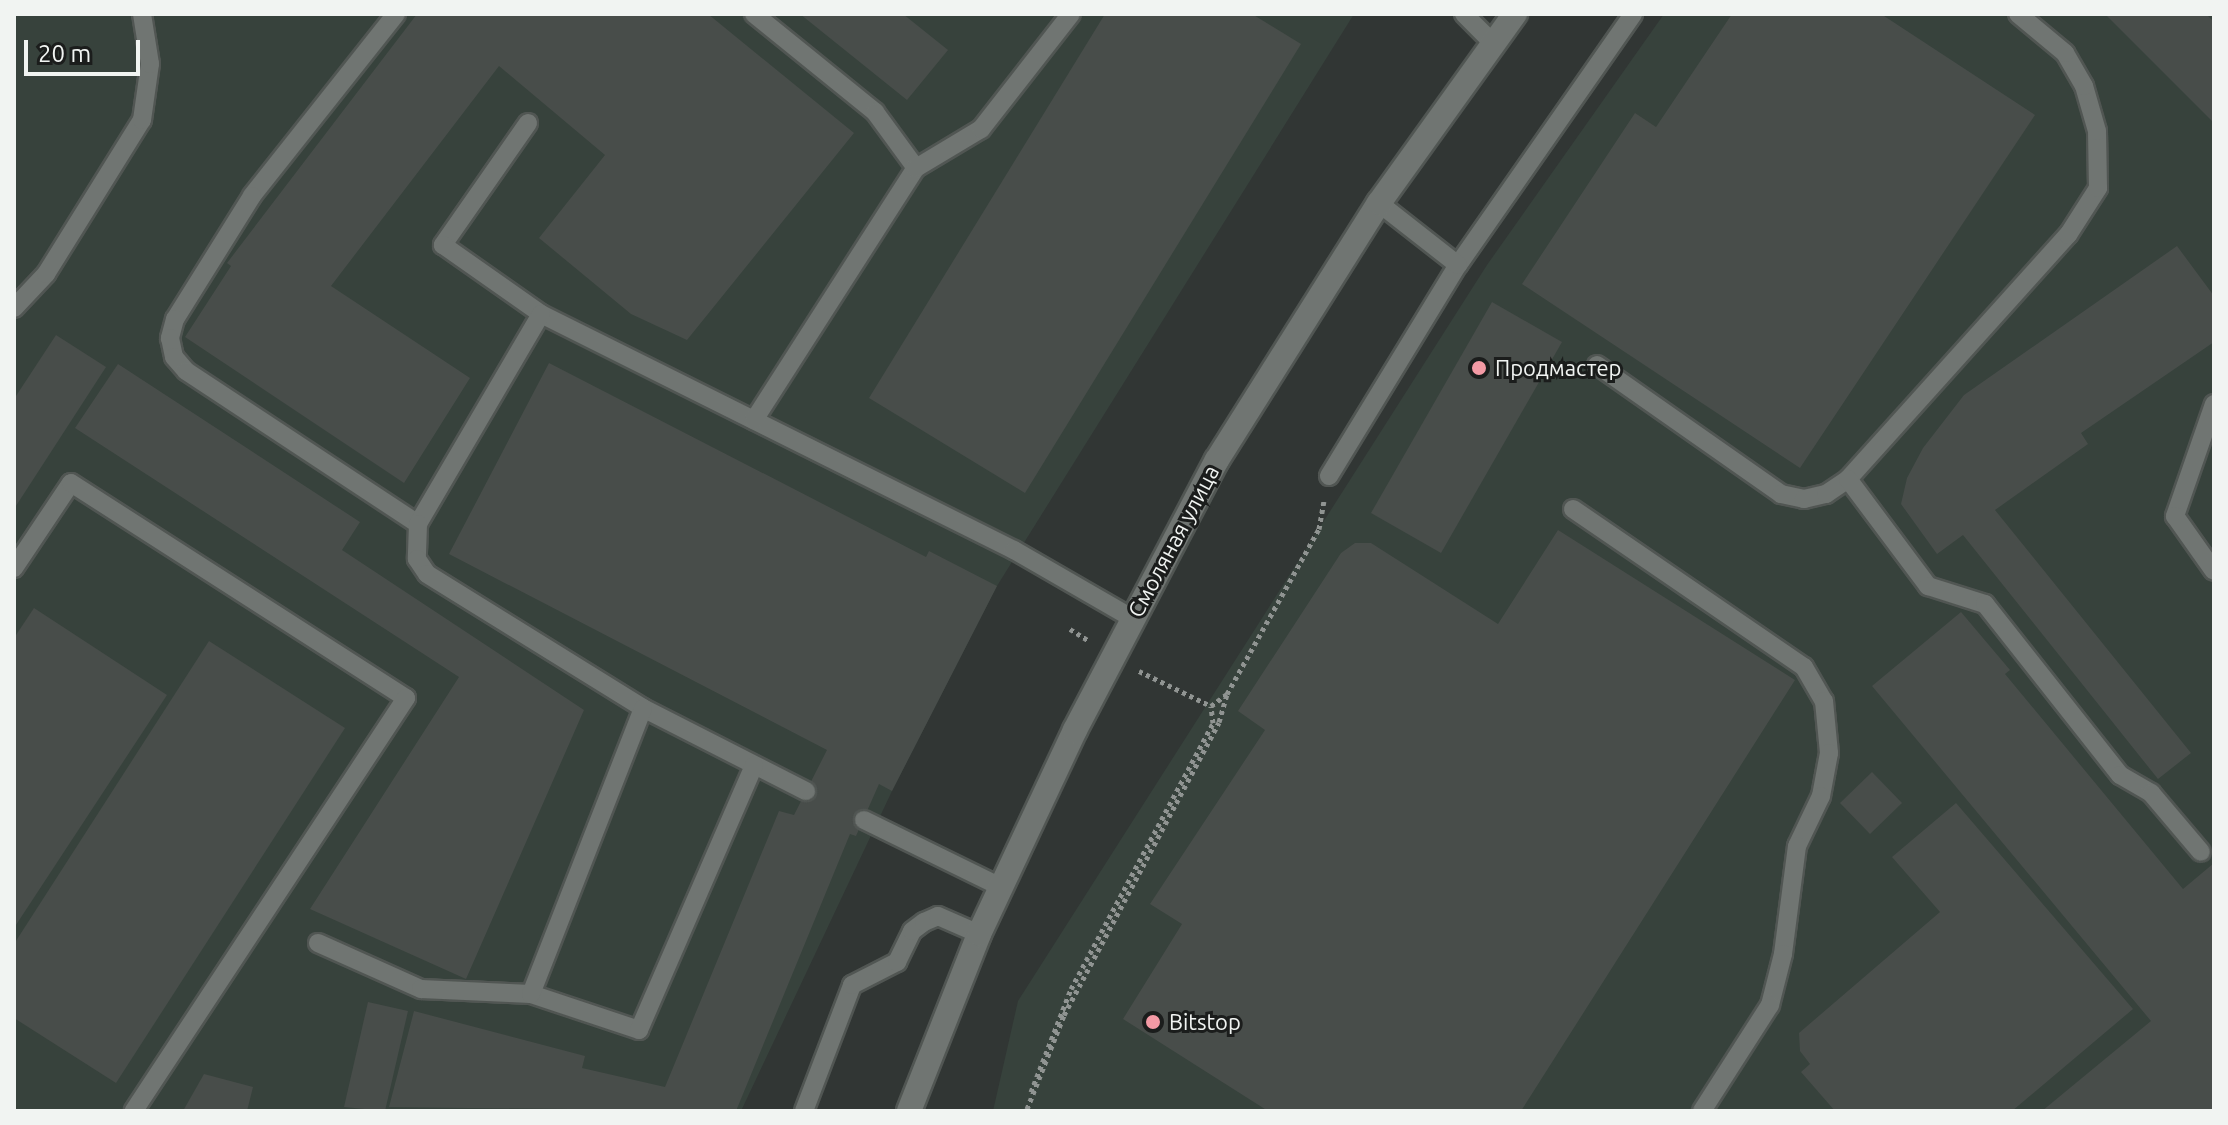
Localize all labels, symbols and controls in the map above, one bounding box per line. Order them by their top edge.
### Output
scale bar [28,24,144,74]
text: 20 m [38,40,91,67]
place label: Продмастер [1495,355,1621,381]
marker: Продмастер [1470,359,1488,377]
street label: Смоляная улица [1122,461,1224,621]
place label: Bitstop [1169,1009,1241,1035]
marker: Bitstop [1144,1013,1162,1031]

